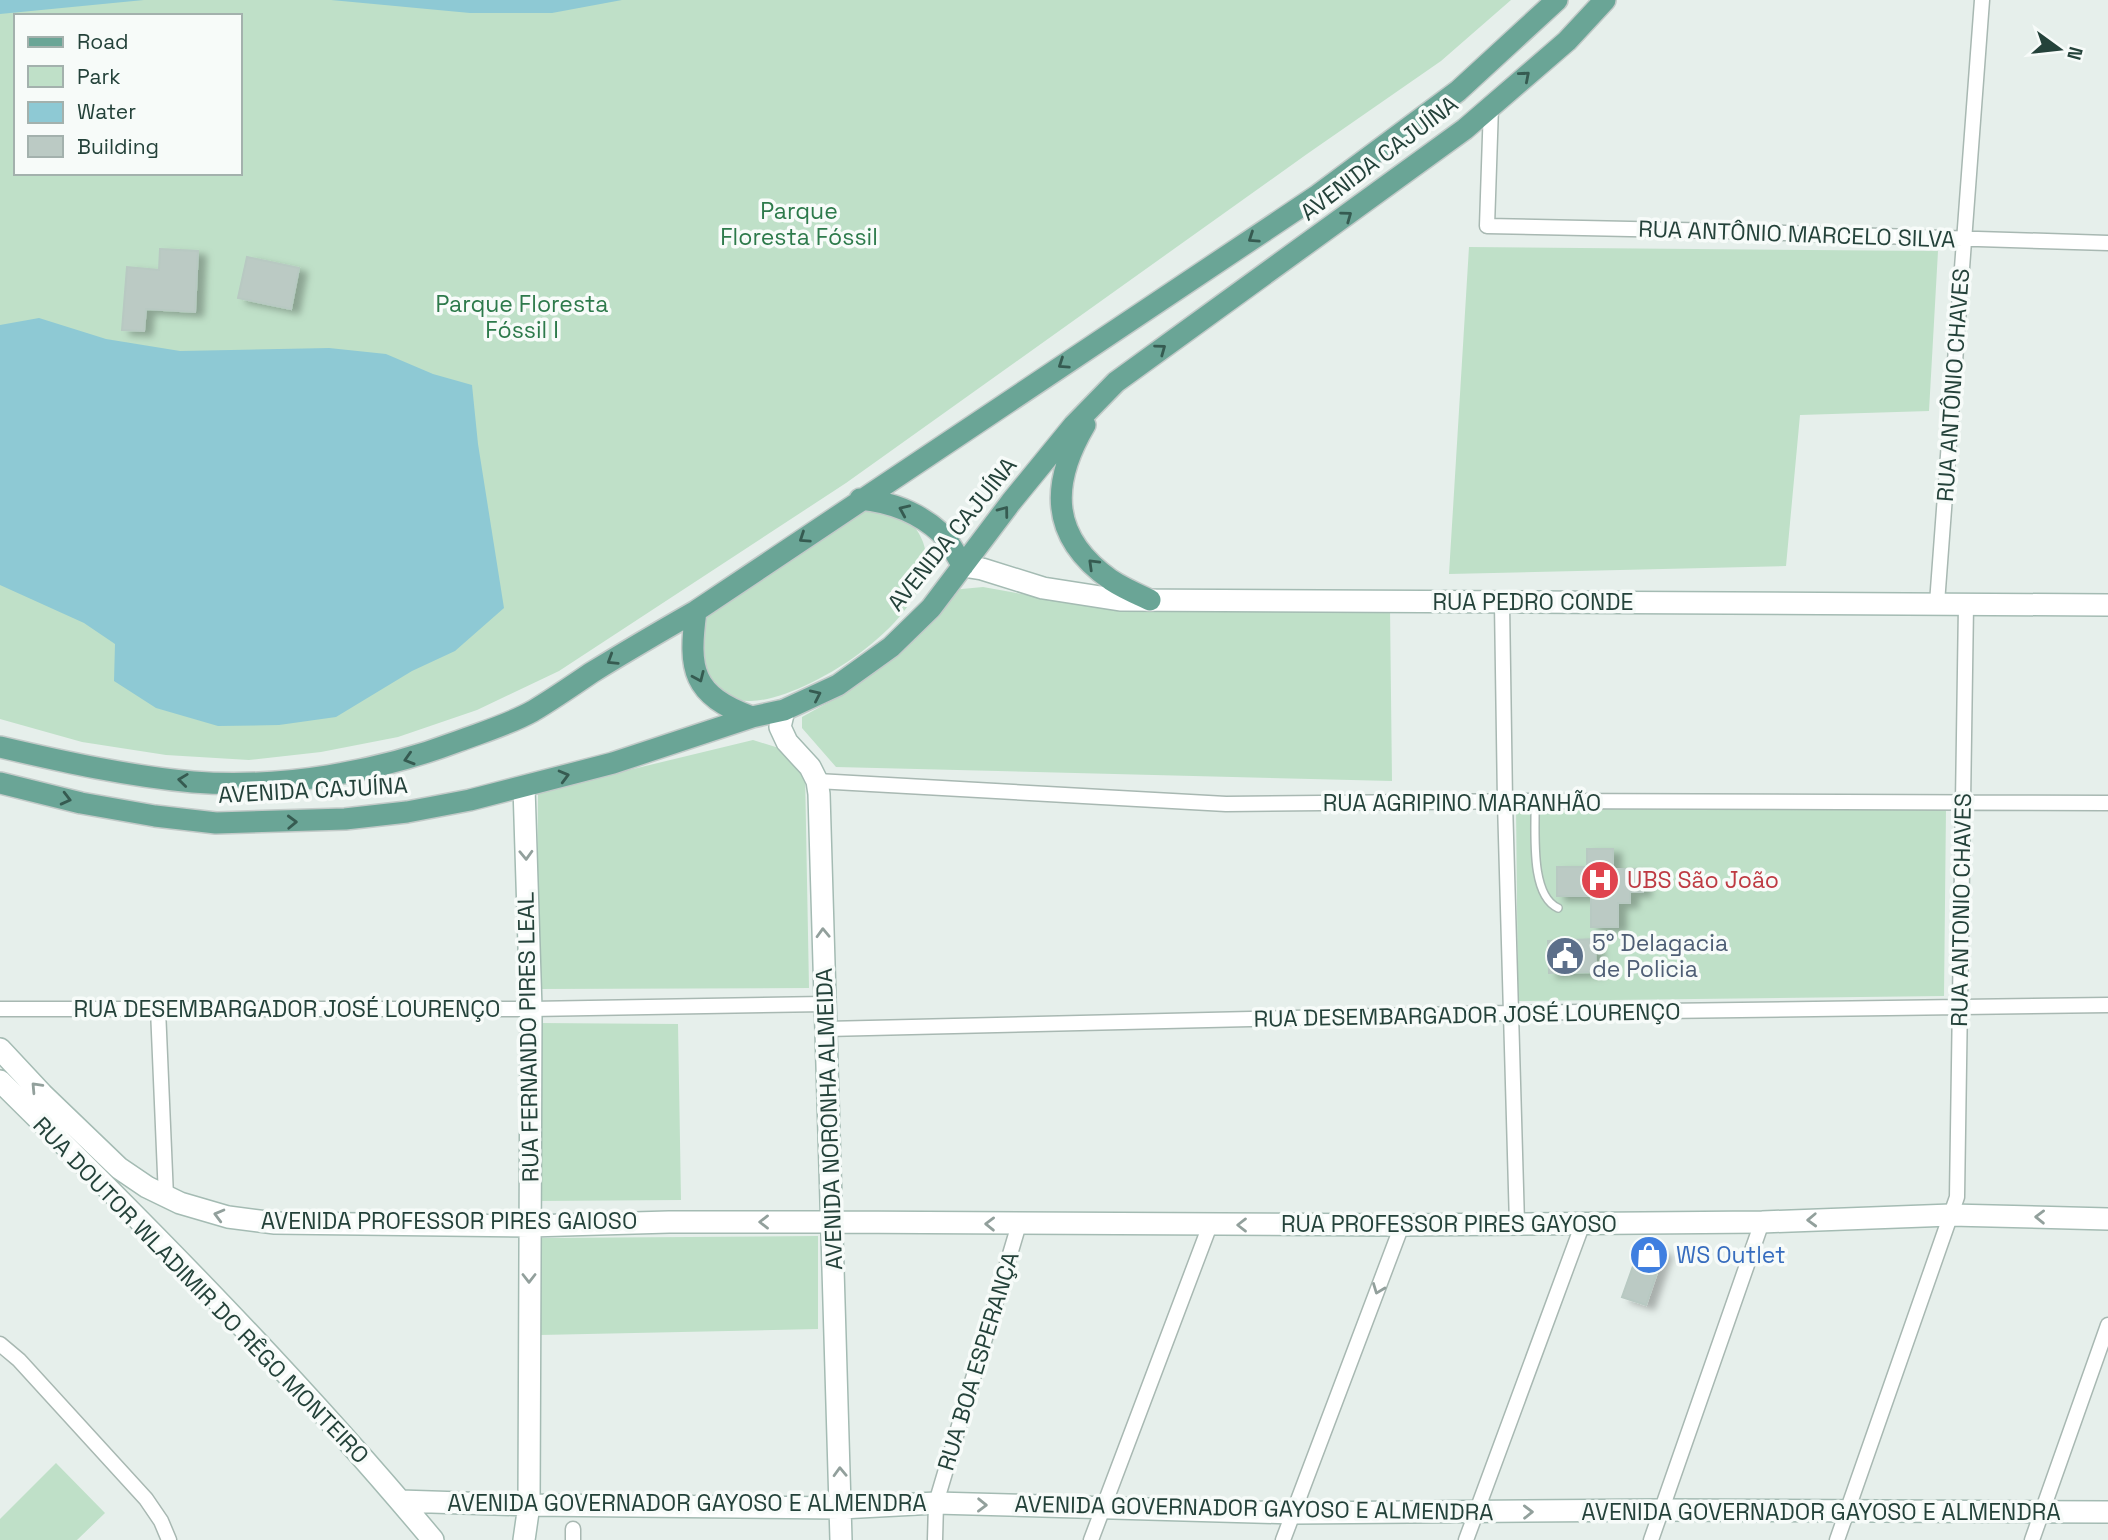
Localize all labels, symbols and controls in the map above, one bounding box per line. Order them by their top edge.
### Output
legend [14,14,242,175]
north arrow [2024,14,2094,84]
text: Road [77,28,129,55]
text: N [2061,44,2089,63]
text: Park [77,63,121,90]
one-way arrow [1517,72,1530,84]
street label: AVENIDA CAJUÍNA [1294,89,1464,227]
text: Water [77,98,136,125]
text: Building [77,133,159,160]
park label: Parque Floresta Fóssil [720,196,878,252]
one-way arrow [1339,212,1351,225]
street label: RUA ANTÔNIO MARCELO SILVA [1638,213,1956,255]
one-way arrow [1248,230,1261,242]
street label: RUA ANTÔNIO CHAVES [1930,267,1976,503]
park label: Parque Floresta Fóssil I [435,289,609,345]
one-way arrow [1154,344,1166,357]
one-way arrow [1058,356,1071,368]
street label: AVENIDA CAJUÍNA [881,451,1023,617]
one-way arrow [899,504,912,518]
one-way arrow [996,506,1009,519]
one-way arrow [799,530,812,542]
one-way arrow [1088,559,1101,572]
street label: RUA PEDRO CONDE [1432,587,1634,617]
one-way arrow [607,651,620,664]
one-way arrow [691,670,705,682]
one-way arrow [809,689,821,703]
one-way arrow [403,750,415,765]
street label: AVENIDA CAJUÍNA [217,770,409,810]
one-way arrow [557,770,569,784]
one-way arrow [177,773,189,788]
street label: RUA AGRIPINO MARANHÃO [1323,788,1601,818]
one-way arrow [60,791,72,805]
street label: RUA ANTONIO CHAVES [1944,793,1978,1027]
one-way arrow [286,814,297,829]
one-way arrow [519,850,534,861]
hospital icon: UBS São João [1579,859,1621,901]
place label: UBS São João [1627,865,1779,895]
street label: RUA FERNANDO PIRES LEAL [510,891,546,1183]
one-way arrow [815,928,830,939]
place label: 5° Delagacia de Policia [1592,928,1728,984]
public building icon: 5° Delagacia de Policia [1544,935,1586,977]
street label: AVENIDA NORONHA ALMEIDA [809,967,849,1271]
street label: RUA DESEMBARGADOR JOSÉ LOURENÇO [74,994,500,1024]
street label: RUA DESEMBARGADOR JOSÉ LOURENÇO [1253,996,1681,1034]
one-way arrow [31,1082,44,1095]
street label: RUA DOUTOR WLADIMIR DO RÊGO MONTEIRO [27,1110,375,1470]
street label: AVENIDA PROFESSOR PIRES GAIOSO [261,1206,637,1236]
one-way arrow [213,1208,225,1223]
street label: RUA PROFESSOR PIRES GAYOSO [1281,1209,1617,1239]
one-way arrow [2034,1209,2045,1225]
one-way arrow [1807,1212,1818,1227]
one-way arrow [758,1214,769,1230]
one-way arrow [984,1216,995,1232]
one-way arrow [1236,1217,1247,1233]
shop icon: WS Outlet [1628,1234,1670,1276]
place label: WS Outlet [1676,1240,1786,1270]
street label: RUA BOA ESPERANÇA [930,1248,1026,1474]
one-way arrow [522,1273,537,1284]
one-way arrow [1373,1282,1387,1294]
one-way arrow [832,1466,847,1477]
street label: AVENIDA GOVERNADOR GAYOSO E ALMENDRA [447,1488,927,1518]
street label: AVENIDA GOVERNADOR GAYOSO E ALMENDRA [1014,1489,1494,1527]
one-way arrow [977,1497,988,1512]
street label: AVENIDA GOVERNADOR GAYOSO E ALMENDRA [1581,1497,2061,1527]
one-way arrow [1524,1504,1534,1520]

